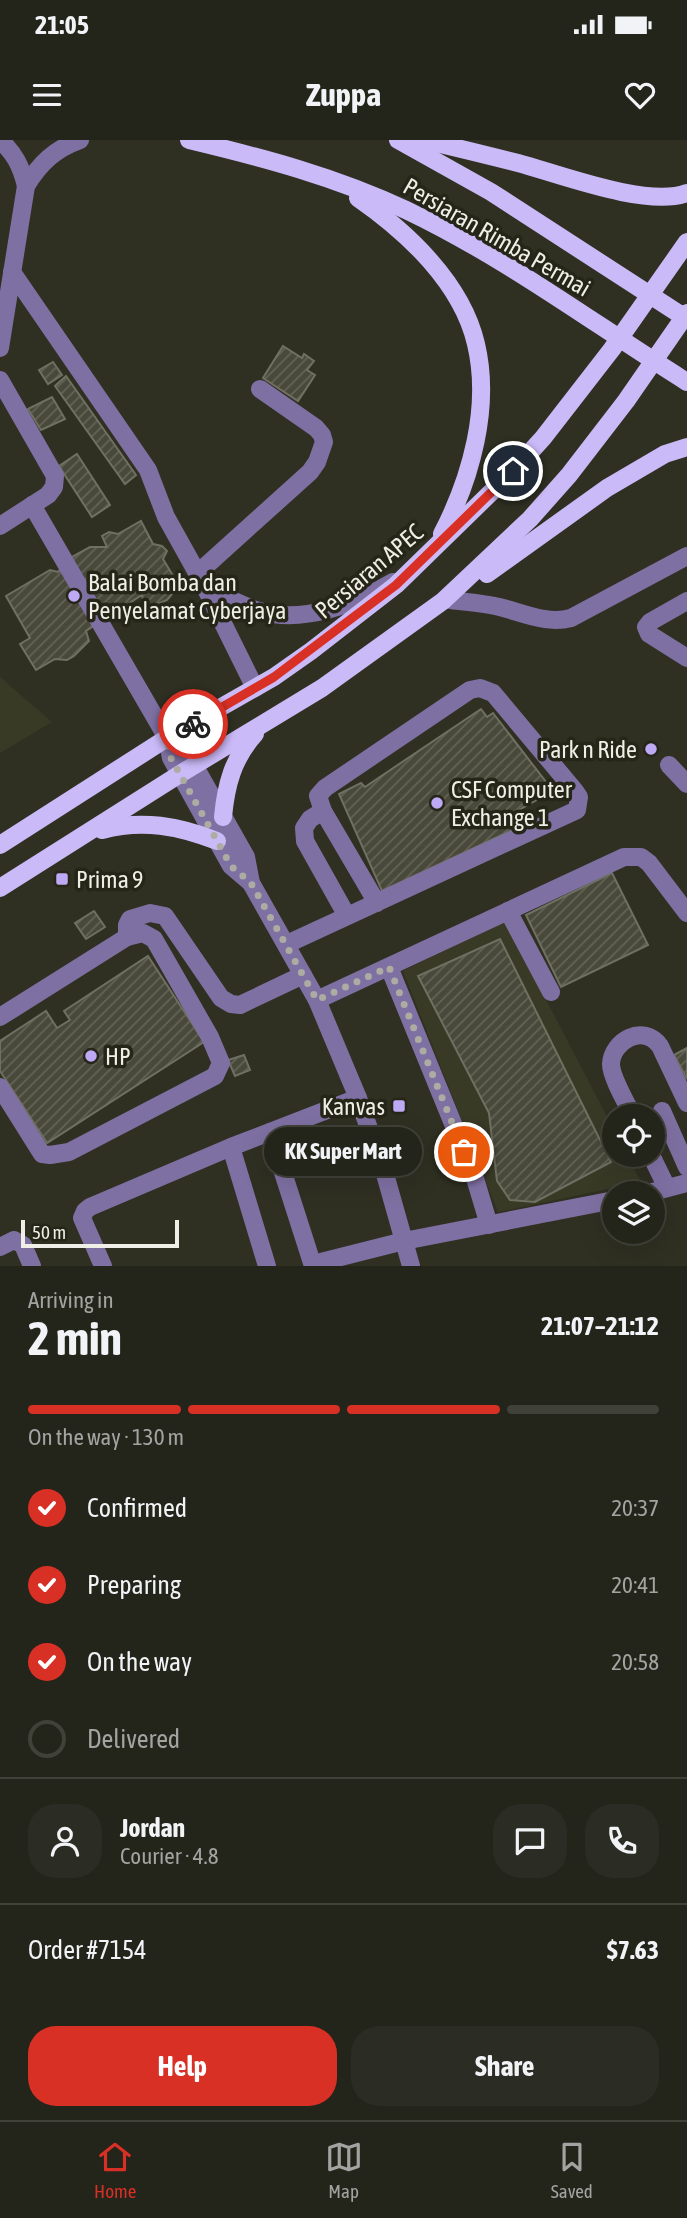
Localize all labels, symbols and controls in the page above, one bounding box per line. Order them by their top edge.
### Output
text: 21:05 [35,10,89,40]
icon: menu [28,76,66,114]
text: Zuppa [306,76,381,113]
icon: heart [621,76,659,114]
street label: Persiaran Rimba Permai [399,172,595,302]
pin [483,441,543,501]
icon: home [494,452,532,490]
street label: Persiaran APEC [310,518,428,624]
place label: Balai Bomba dan Penyelamat Cyberjaya [88,569,286,624]
marker: Balai Bomba dan Penyelamat Cyberjaya [66,588,82,604]
courier [158,689,228,759]
icon: bike [174,705,212,743]
place label: Park n Ride [539,736,637,763]
marker: Park n Ride [643,741,659,757]
place label: CSF Computer Exchange 1 [451,776,573,831]
marker: CSF Computer Exchange 1 [429,795,445,811]
place label: Prima 9 [76,866,143,893]
marker: Prima 9 [54,871,70,887]
place label: HP [105,1043,131,1070]
marker: HP [83,1048,99,1064]
place label: Kanvas [322,1093,385,1120]
marker: Kanvas [391,1098,407,1114]
map controls [602,1104,665,1244]
button: locate [602,1104,665,1167]
pin [434,1122,494,1182]
callout: KK Super Mart [265,1128,422,1176]
icon: bag [445,1133,483,1171]
text: KK Super Mart [284,1138,402,1164]
button: layers [602,1181,665,1244]
scale bar [21,1217,178,1249]
text: 50 m [32,1221,66,1243]
text: Arriving in [28,1287,114,1313]
text: 21:07–21:12 [541,1311,659,1341]
text: 2 min [28,1312,122,1365]
text: On the way · 130 m [28,1424,184,1450]
icon: check [28,1489,66,1527]
text: Confirmed [87,1493,187,1523]
text: 20:37 [611,1495,659,1521]
icon: check [28,1566,66,1604]
text: Preparing [87,1570,181,1600]
text: 20:41 [611,1572,659,1598]
icon: check [28,1643,66,1681]
text: On the way [87,1647,192,1677]
text: 20:58 [611,1649,659,1675]
text: Delivered [87,1724,180,1754]
button: person [28,1804,102,1878]
button: chat [493,1804,567,1878]
button: phone [585,1804,659,1878]
text: Jordan [120,1813,185,1843]
text: Courier · 4.8 [120,1843,219,1869]
text: Order #7154 [28,1935,147,1965]
text: $7.63 [607,1935,659,1965]
button: Help [28,2026,337,2106]
button: Share [351,2026,659,2106]
tab: Home [94,2138,136,2202]
tab: Map [325,2138,363,2202]
tab: Saved [551,2138,593,2202]

